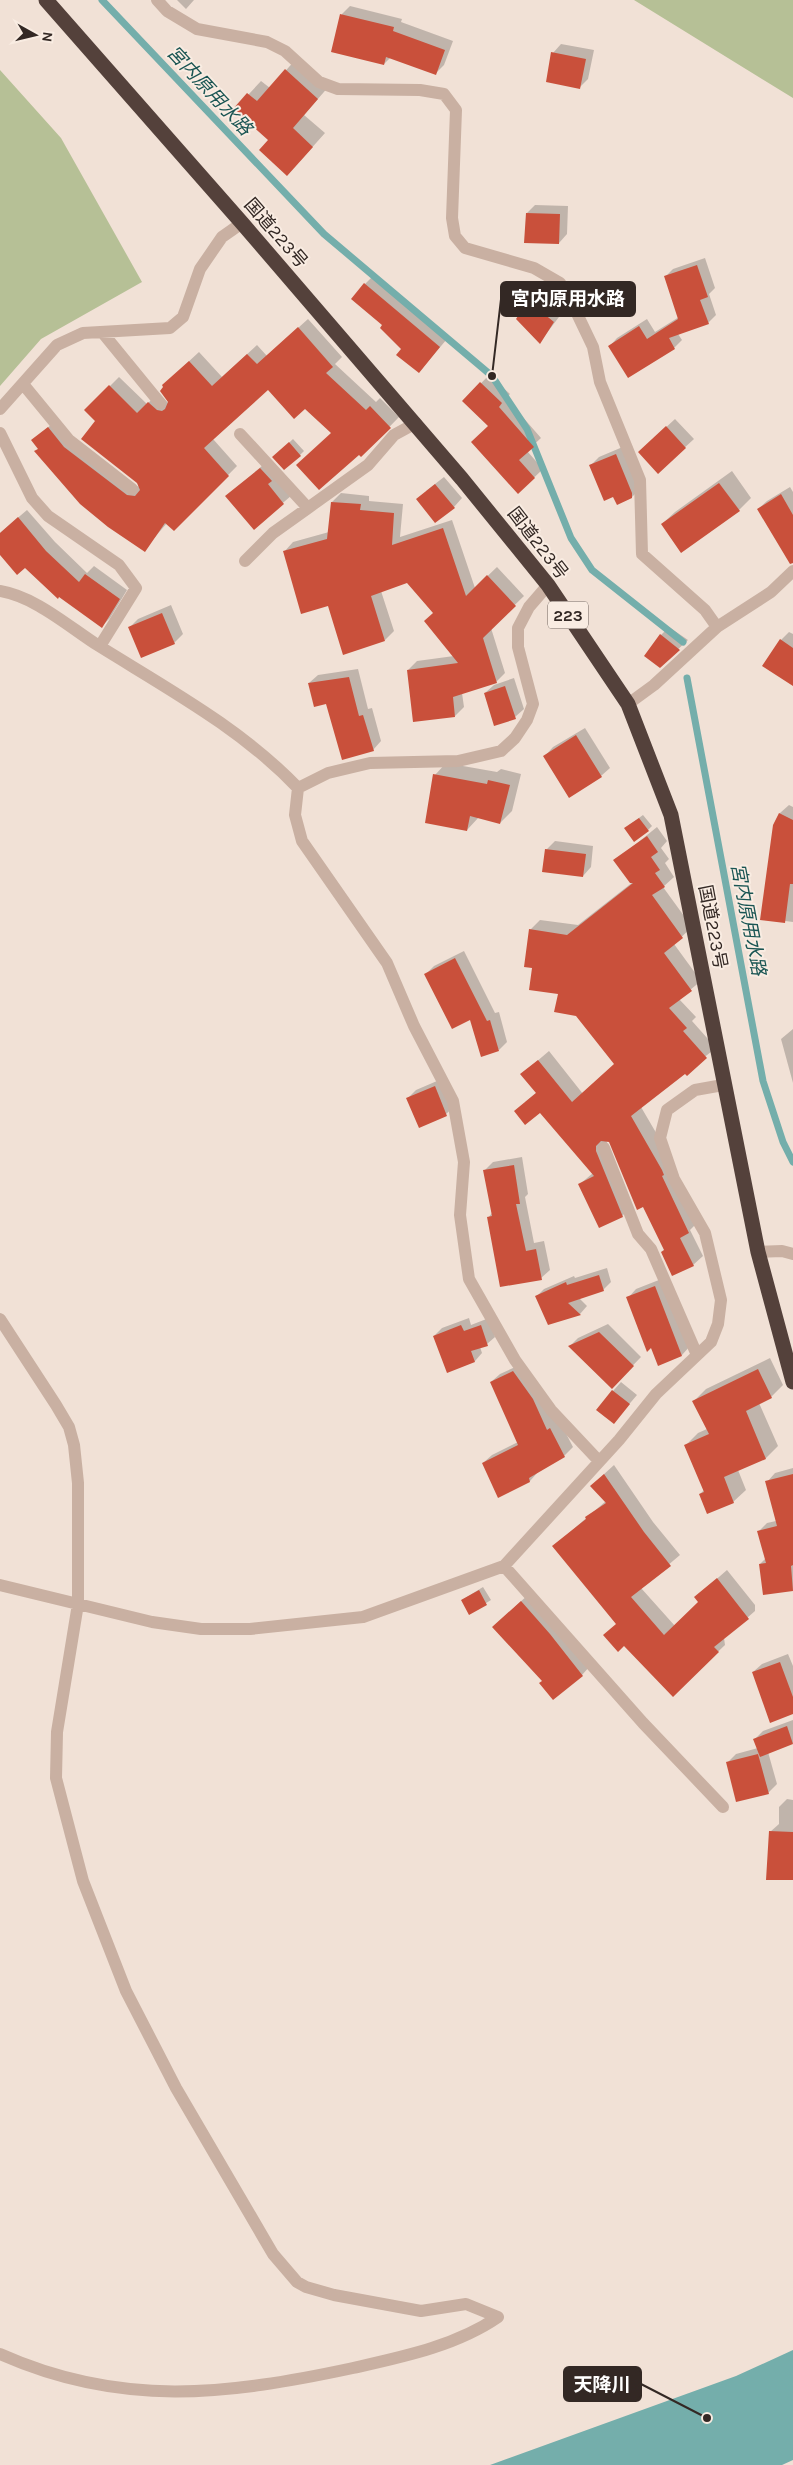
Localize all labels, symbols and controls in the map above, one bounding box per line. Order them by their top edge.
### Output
north arrow [10,10,60,60]
text: N [38,31,56,43]
water label: 宮内原用水路 [162,41,258,141]
street label: 国道223号 [240,194,312,272]
callout: 宮内原用水路 [501,282,635,316]
text: 宮内原用水路 [511,288,625,310]
street label: 国道223号 [503,503,573,583]
road number: 223 [548,602,588,628]
water label: 宮内原用水路 [726,861,770,979]
street label: 国道223号 [694,883,732,971]
callout: 天降川 [564,2367,641,2401]
text: 天降川 [573,2374,631,2396]

